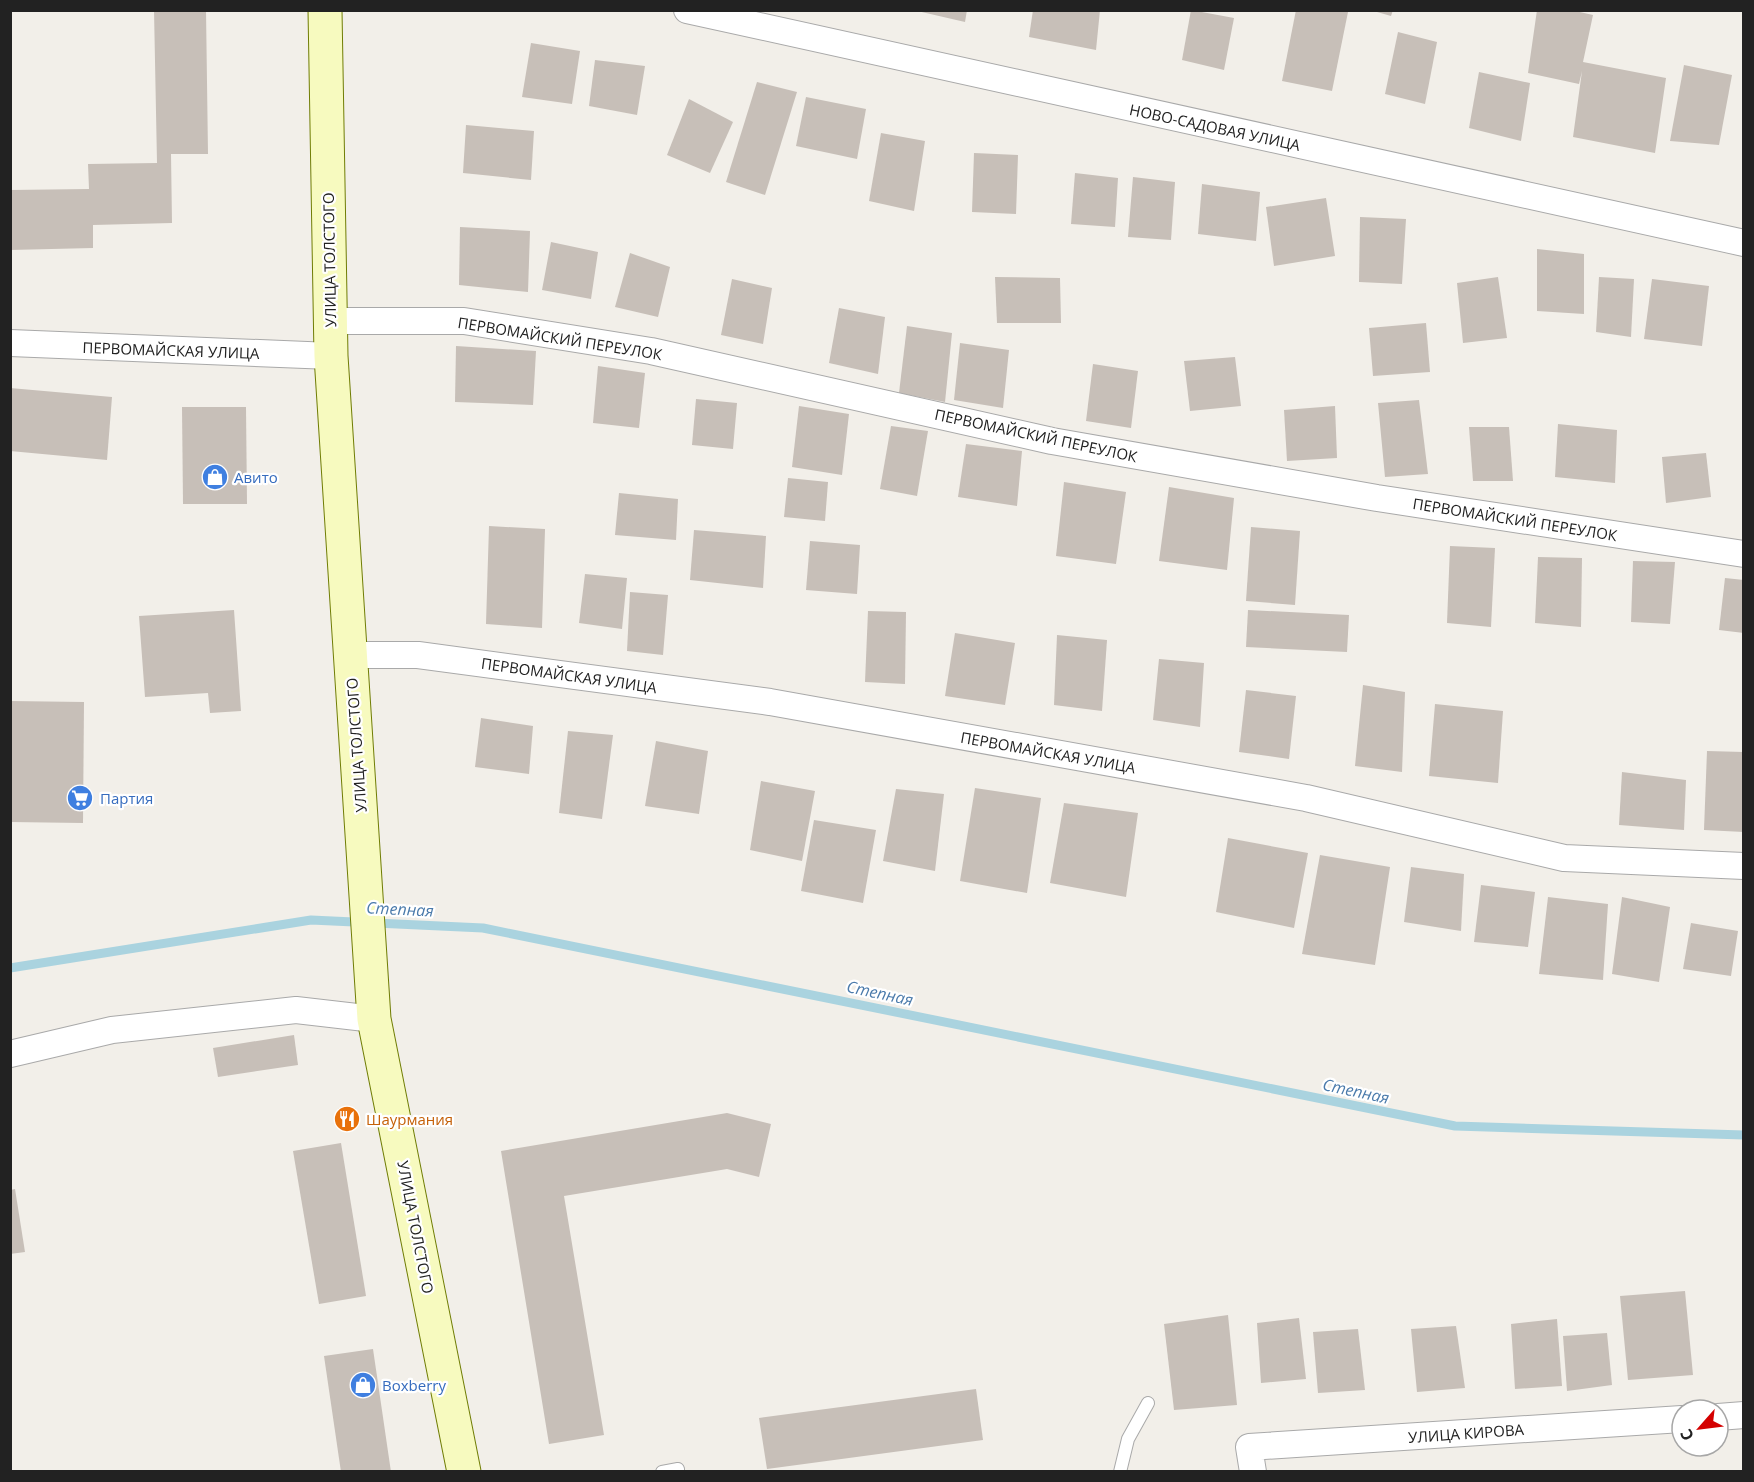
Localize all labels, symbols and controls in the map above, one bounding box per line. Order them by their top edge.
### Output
street label: НОВО-САДОВАЯ УЛИЦА [1128,99,1303,155]
street label: УЛИЦА ТОЛСТОГО [318,192,340,328]
street label: ПЕРВОМАЙСКИЙ ПЕРЕУЛОК [456,312,664,364]
street label: ПЕРВОМАЙСКАЯ УЛИЦА [82,337,260,363]
street label: ПЕРВОМАЙСКИЙ ПЕРЕУЛОК [933,404,1140,466]
shop icon: Авито [200,462,230,492]
place label: Авито [234,467,278,487]
street label: ПЕРВОМАЙСКИЙ ПЕРЕУЛОК [1411,493,1619,545]
street label: ПЕРВОМАЙСКАЯ УЛИЦА [480,653,659,697]
street label: УЛИЦА ТОЛСТОГО [341,677,371,813]
street label: ПЕРВОМАЙСКАЯ УЛИЦА [959,727,1138,777]
supermarket icon: Партия [65,783,95,813]
place label: Партия [100,788,153,808]
water label: Степная [366,896,434,922]
water label: Степная [845,975,915,1011]
water label: Степная [1321,1073,1391,1109]
restaurant icon: Шаурмания [332,1104,362,1134]
place label: Шаурмания [366,1109,453,1129]
street label: УЛИЦА ТОЛСТОГО [393,1159,439,1295]
shop icon: Boxberry [348,1370,378,1400]
place label: Boxberry [382,1375,446,1395]
north arrow [1670,1398,1730,1458]
street label: УЛИЦА КИРОВА [1407,1419,1525,1447]
text: С [1675,1425,1699,1445]

